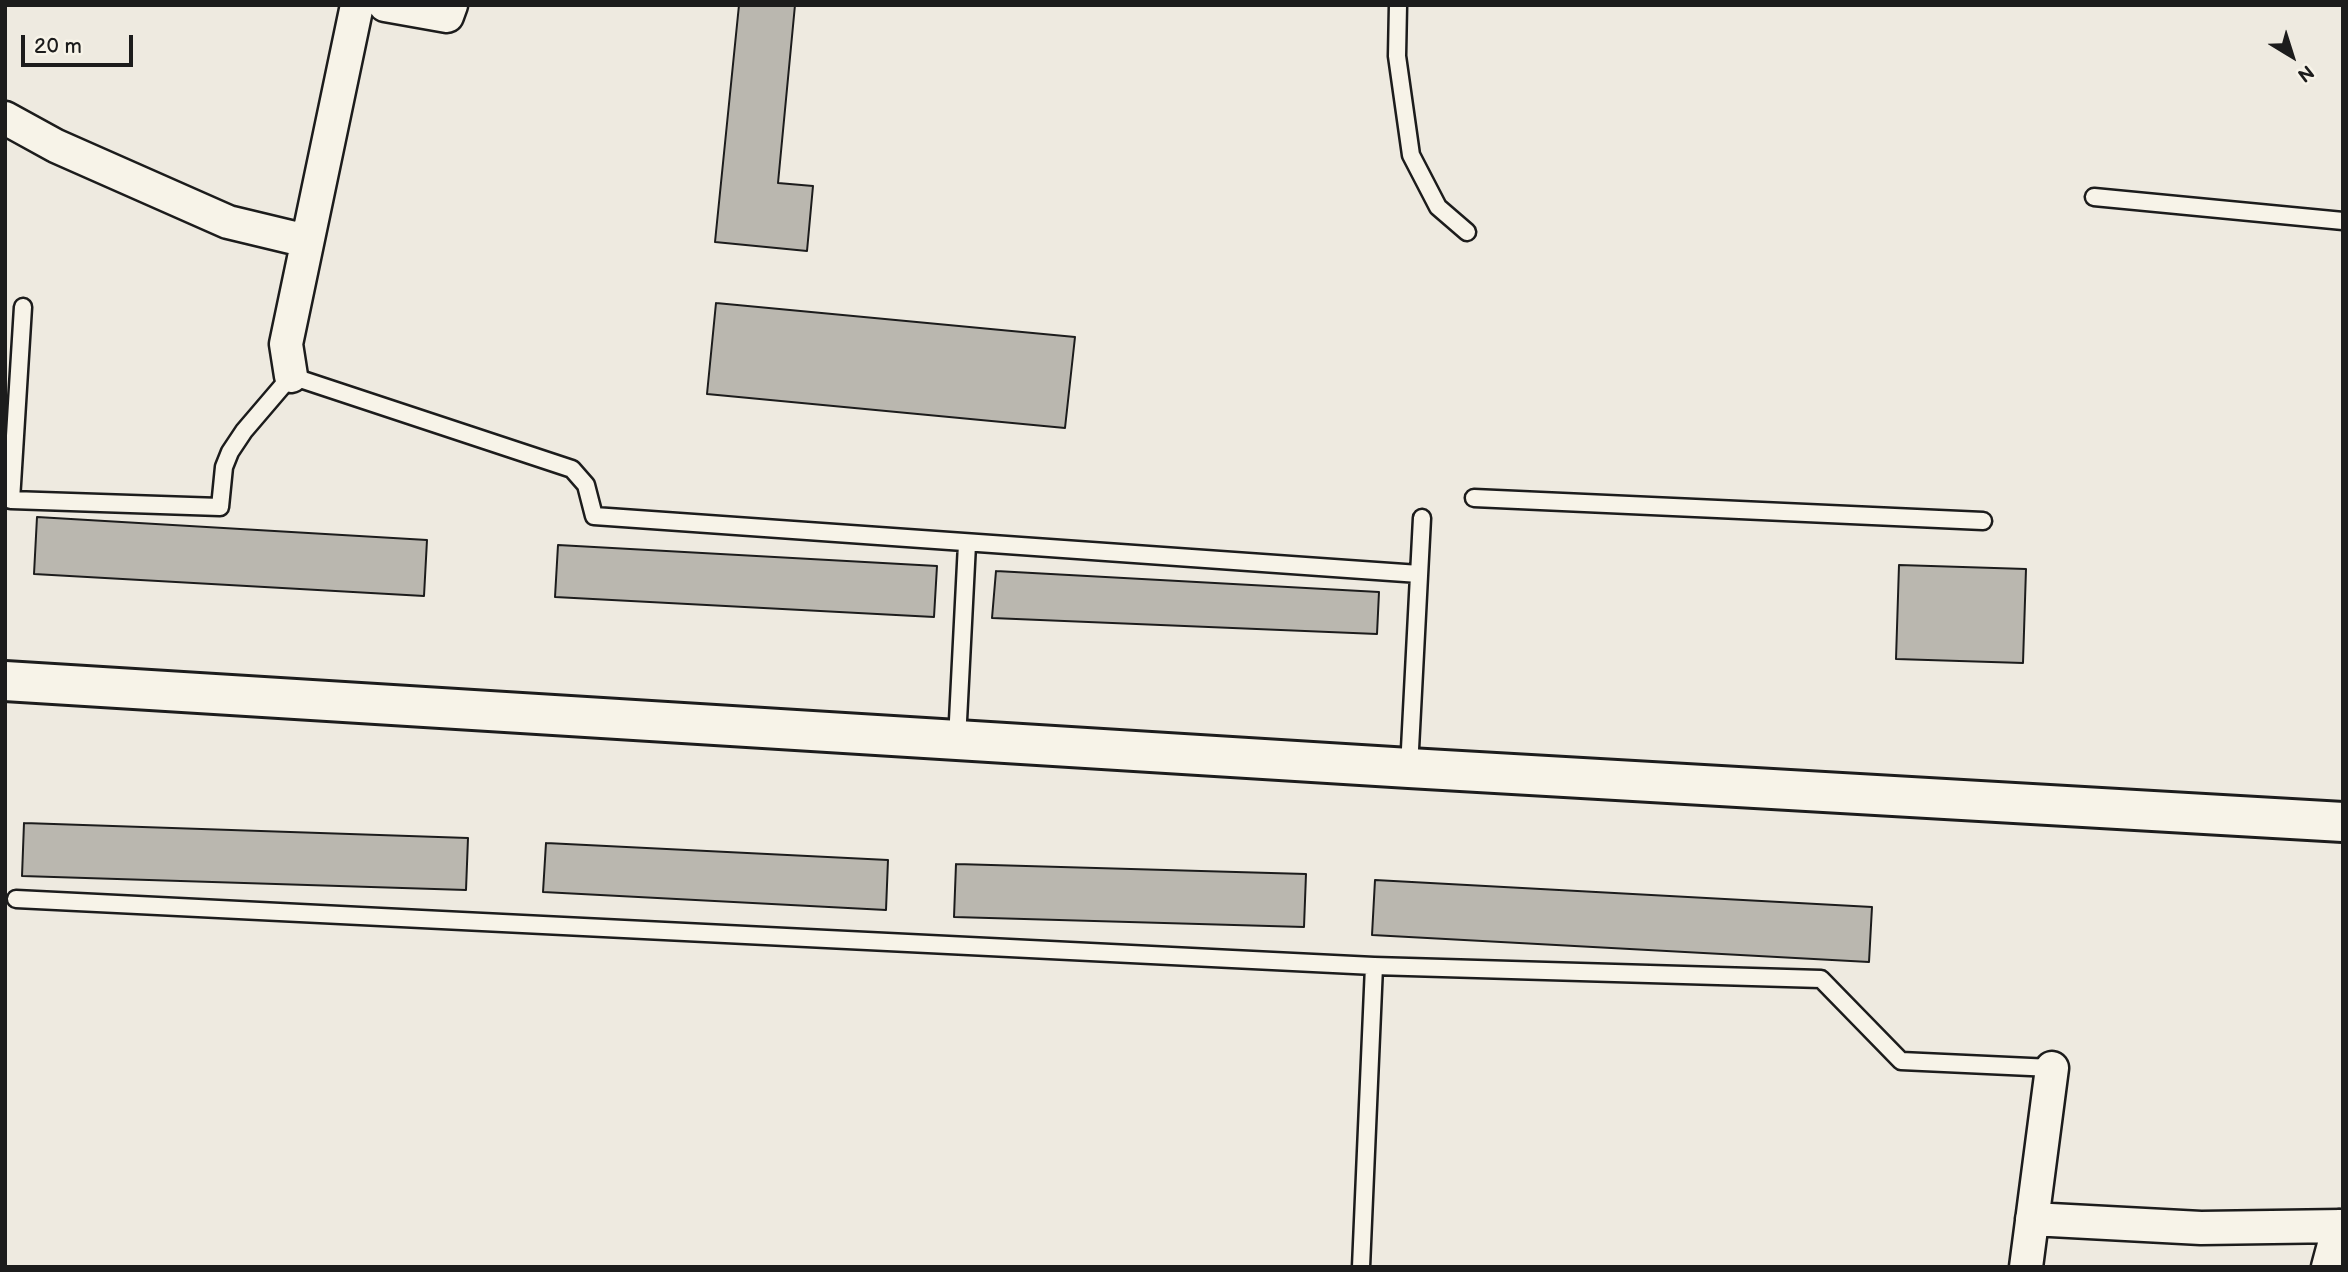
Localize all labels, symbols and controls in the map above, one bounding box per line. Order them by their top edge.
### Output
scale bar [24,21,136,65]
north arrow [2257,21,2327,91]
text: 20 m [34,34,82,59]
text: N [2293,59,2318,86]

